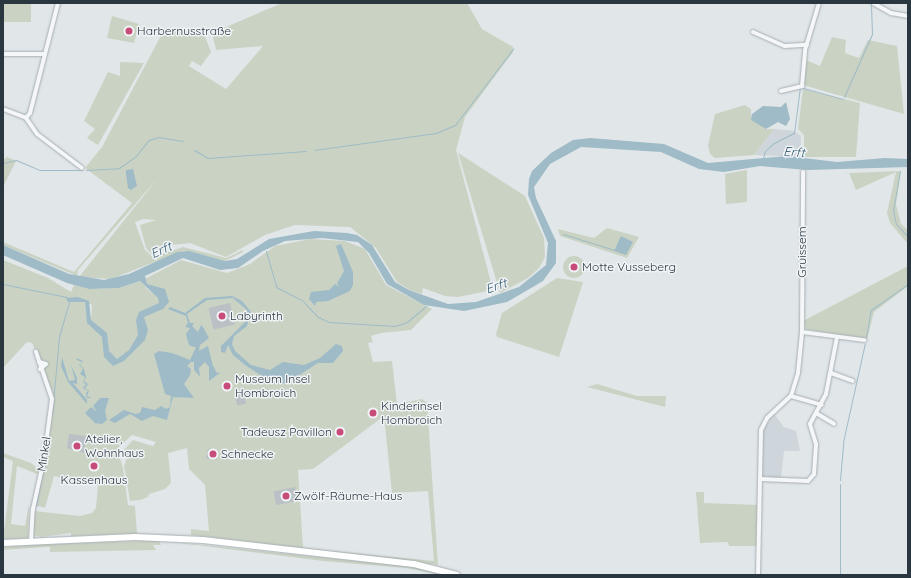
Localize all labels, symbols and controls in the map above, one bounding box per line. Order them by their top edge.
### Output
place label: Harbernusstraße [137,24,231,38]
marker: Harbernusstraße [124,26,134,36]
water label: Erft [783,143,805,161]
street label: Gruissem [795,226,809,278]
water label: Erft [148,238,174,262]
place label: Motte Vusseberg [582,260,676,274]
marker: Motte Vusseberg [569,262,579,272]
water label: Erft [483,275,509,297]
place label: Labyrinth [230,309,283,323]
marker: Labyrinth [217,311,227,321]
place label: Museum Insel Hombroich [235,372,310,400]
marker: Museum Insel Hombroich [222,381,232,391]
place label: Kinderinsel Hombroich [381,399,442,427]
marker: Kinderinsel Hombroich [368,408,378,418]
place label: Tadeusz Pavillon [240,425,332,439]
marker: Tadeusz Pavillon [335,427,345,437]
place label: Atelier, Wohnhaus [85,432,144,460]
street label: Minkel [34,436,54,472]
marker: Atelier, Wohnhaus [72,441,82,451]
place label: Schnecke [221,447,274,461]
marker: Schnecke [208,449,218,459]
marker: Kassenhaus [89,461,99,471]
place label: Kassenhaus [61,473,127,487]
place label: Zwölf-Räume-Haus [294,489,402,503]
marker: Zwölf-Räume-Haus [281,491,291,501]

